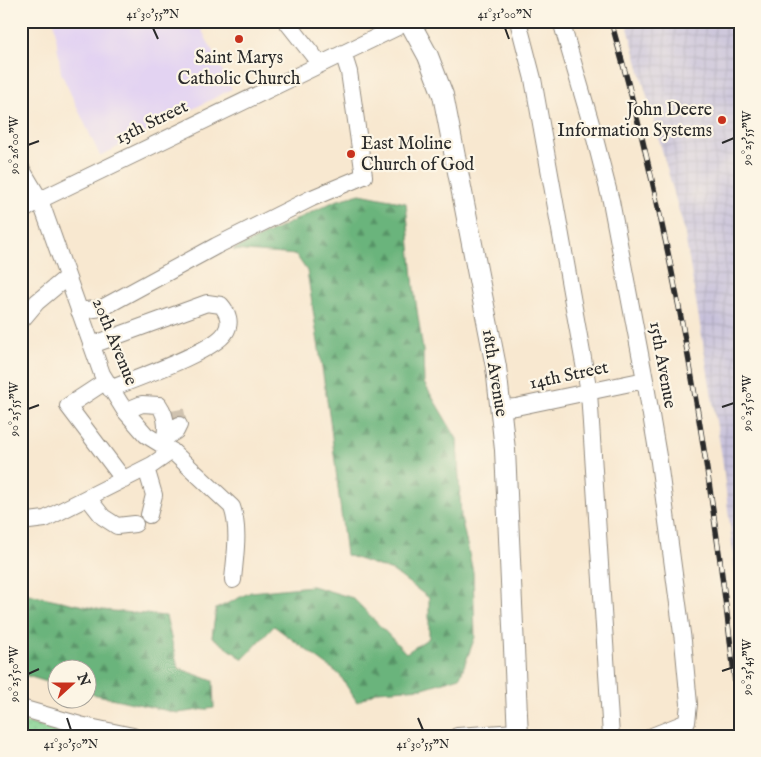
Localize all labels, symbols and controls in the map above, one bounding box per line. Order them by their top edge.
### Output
text: 41°30'55"N [127,7,180,22]
text: 41°31'00"N [478,7,533,22]
marker: Saint Marys Catholic Church [233,33,245,45]
place label: Saint Marys Catholic Church [178,47,301,91]
street label: 13th Street [112,96,192,150]
place label: John Deere Information Systems [557,99,712,143]
text: 90°25'55"W [740,110,755,166]
marker: John Deere Information Systems [716,114,728,126]
text: 90°26'00"W [7,115,22,175]
place label: East Moline Church of God [361,133,475,177]
marker: East Moline Church of God [345,148,357,160]
street label: 20th Avenue [86,295,142,389]
street label: 15th Avenue [643,320,681,410]
street label: 18th Avenue [476,328,512,418]
street label: 14th Street [528,356,610,396]
text: 90°25'50"W [740,375,755,432]
text: 90°25'55"W [7,381,22,437]
text: 90°25'45"W [740,639,755,696]
text: 90°25'50"W [7,646,22,703]
north arrow [48,660,98,710]
text: N [72,670,94,689]
text: 41°30'50"N [44,737,99,752]
text: 41°30'55"N [397,737,450,752]

